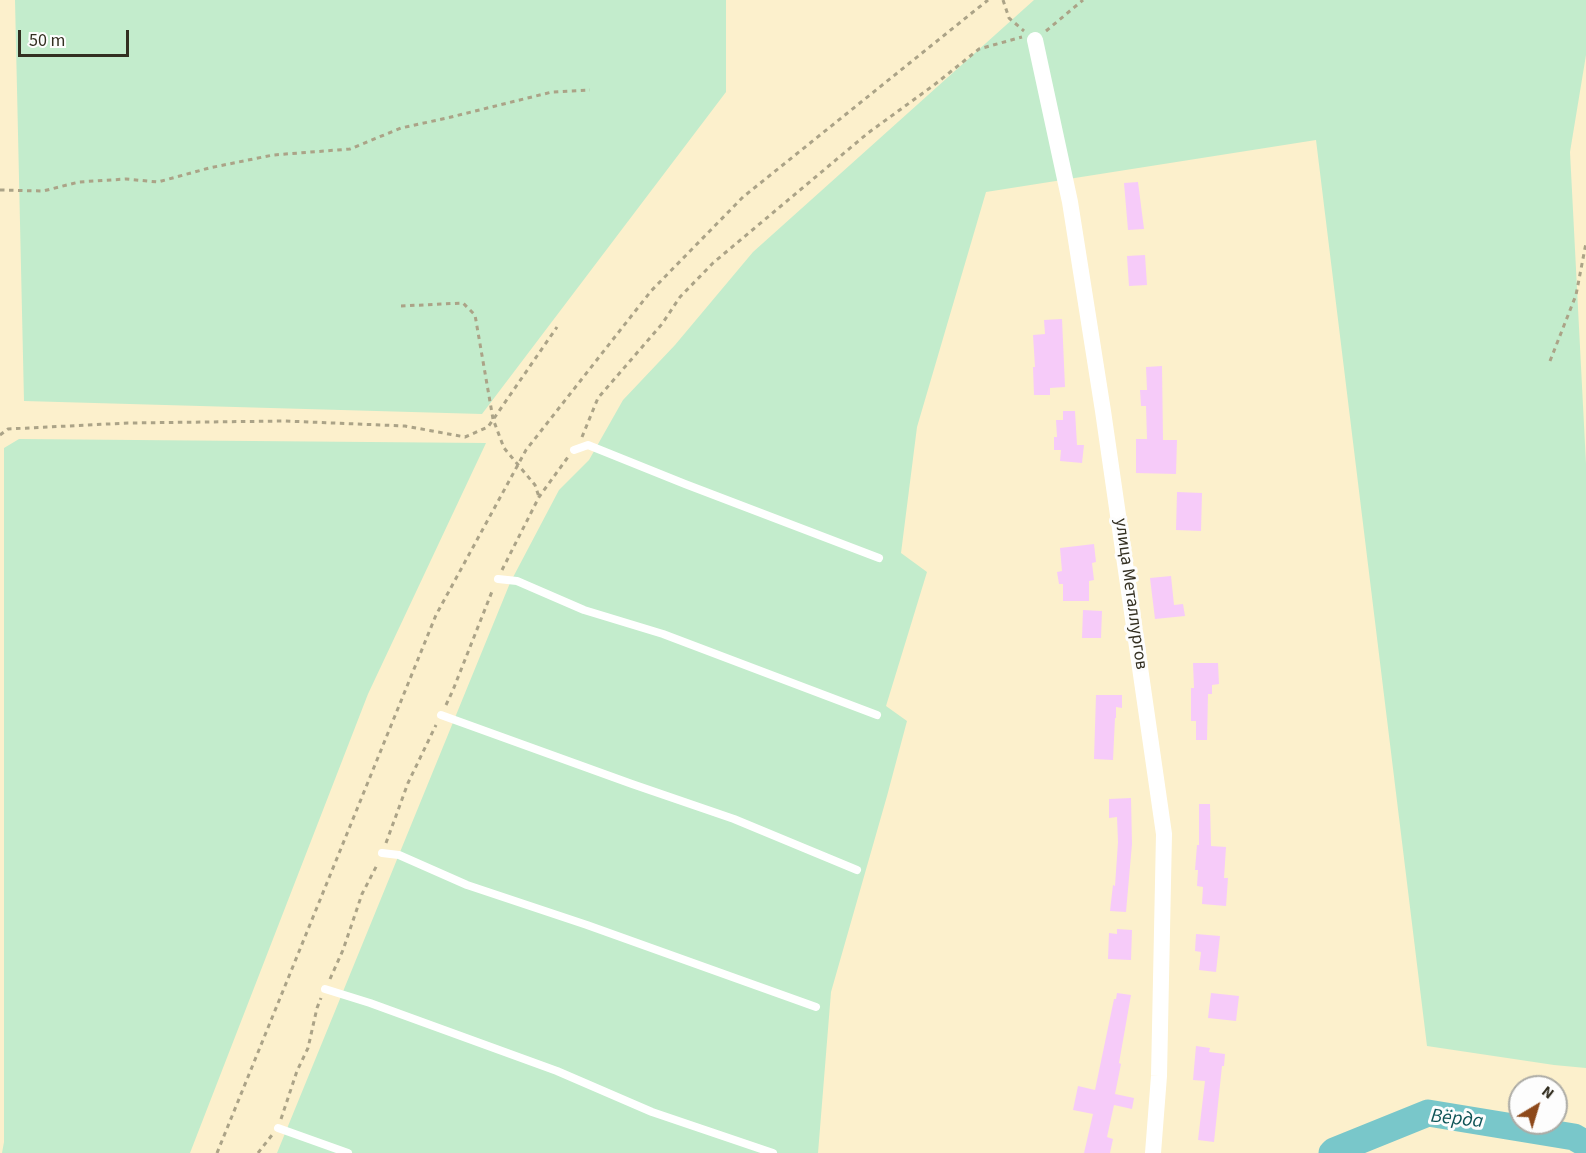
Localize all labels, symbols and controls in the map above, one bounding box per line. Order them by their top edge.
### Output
scale bar [21,18,132,56]
text: 50 m [29,28,65,53]
street label: улица Металлургов [1109,517,1151,671]
north arrow [1508,1075,1568,1135]
text: N [1537,1080,1559,1104]
water label: Вёрда [1429,1105,1485,1135]

